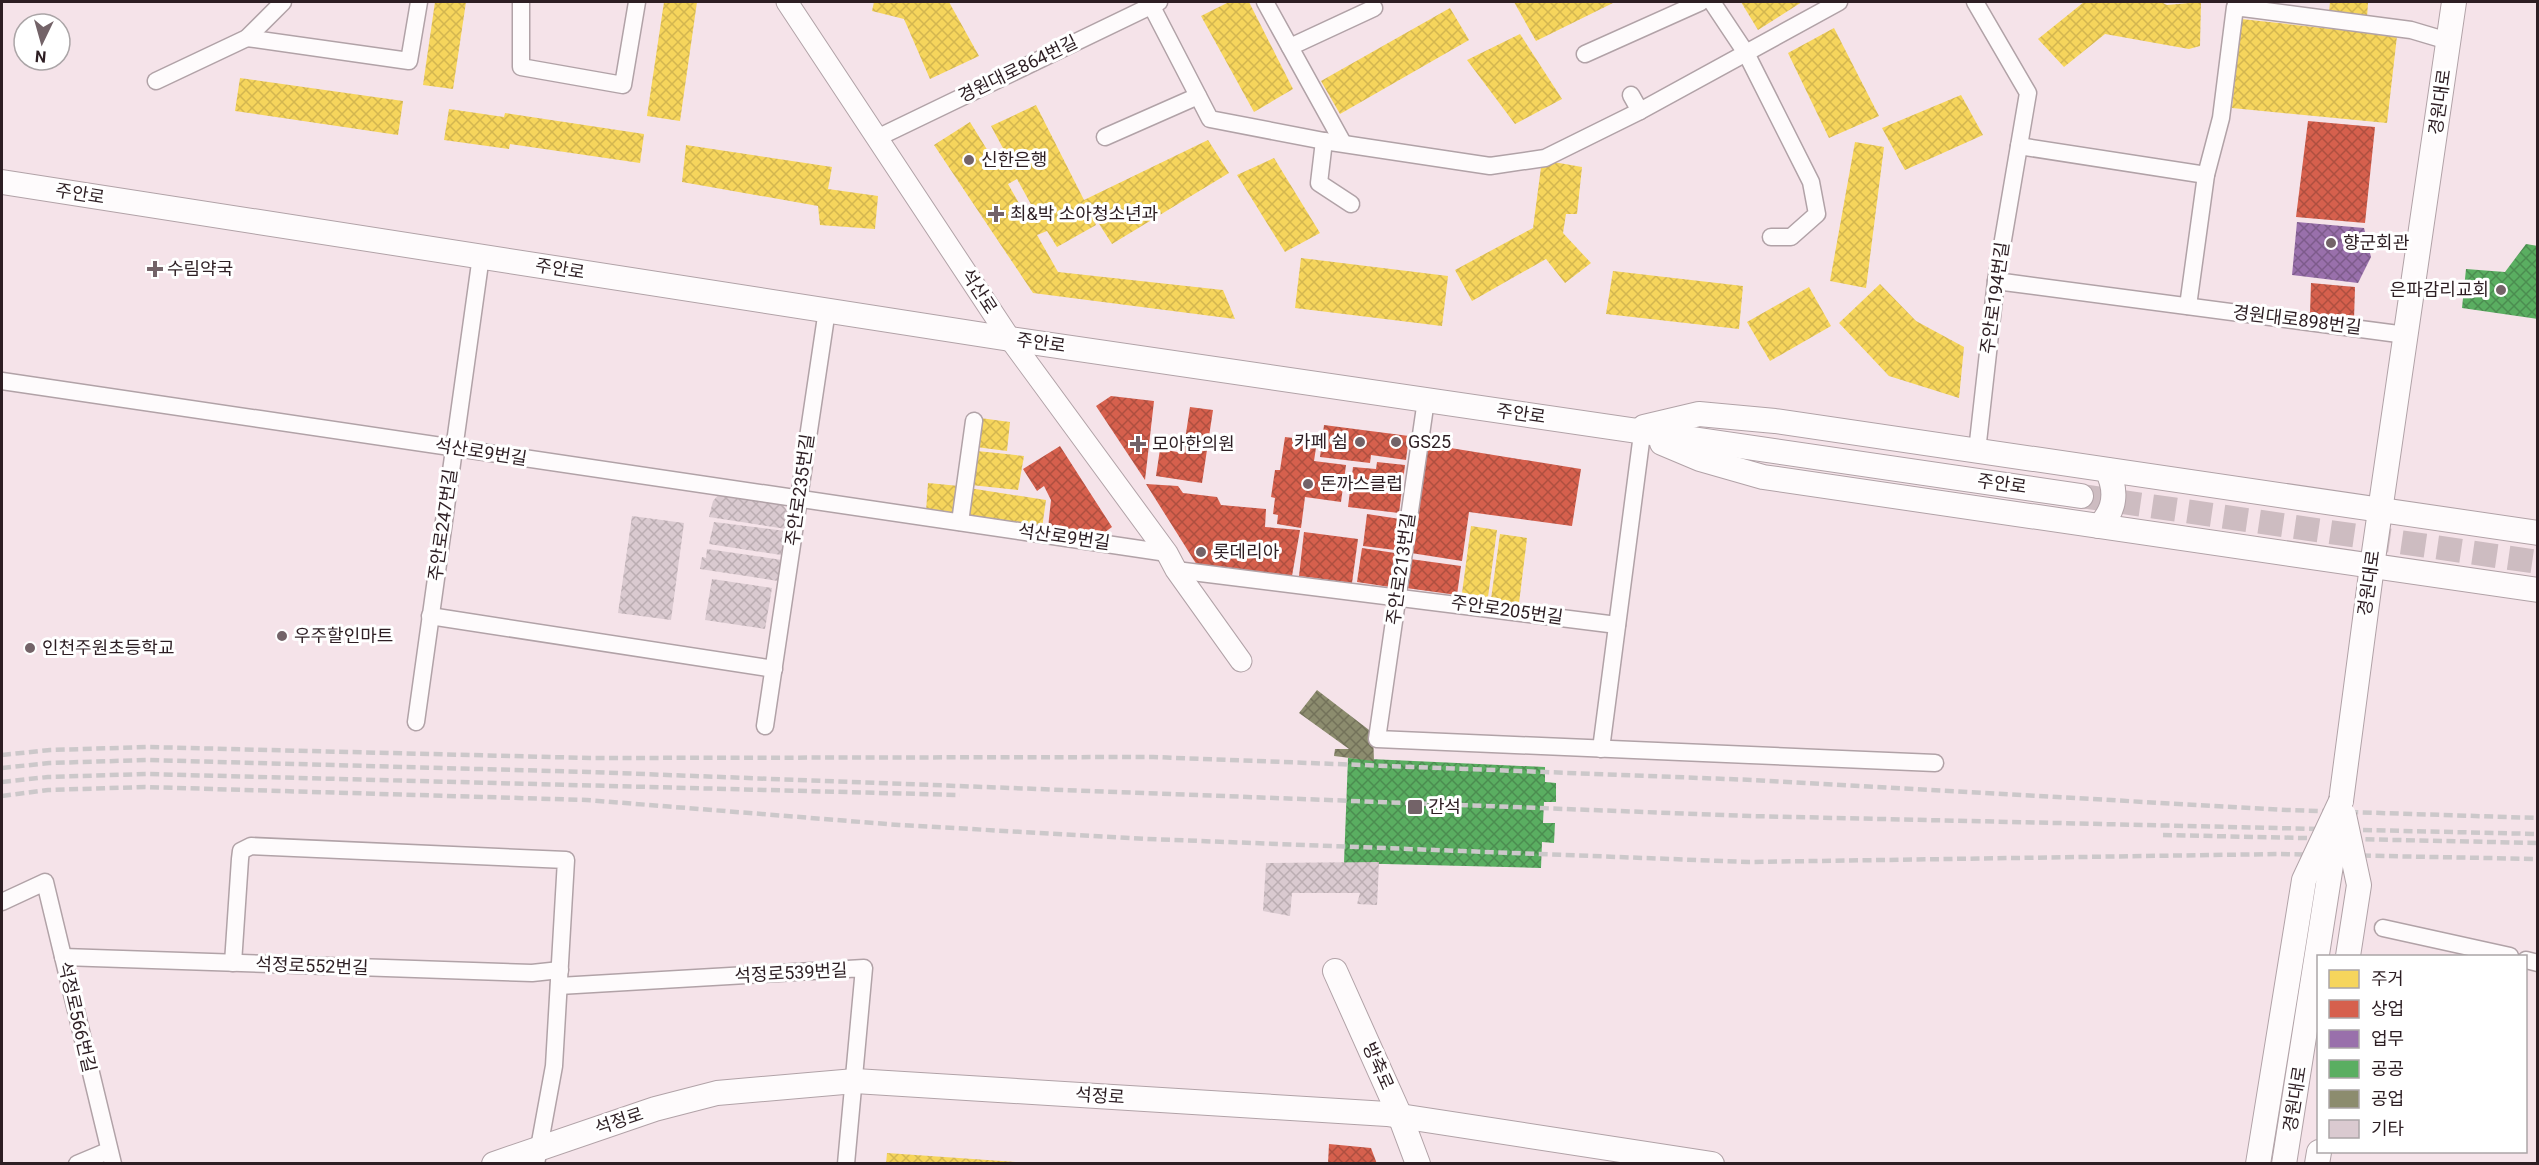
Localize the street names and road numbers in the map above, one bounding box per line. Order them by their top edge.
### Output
street label: 경원대로864번길 [955,31,1081,106]
street label: 경원대로 [2424,68,2455,136]
street label: 주안로 [54,179,106,208]
street label: 주안로194번길 [1976,240,2013,355]
street label: 주안로 [534,254,586,283]
street label: 석산로 [957,264,1002,317]
street label: 경원대로898번길 [2231,301,2363,338]
street label: 주안로 [1015,329,1067,356]
street label: 주안로 [1495,400,1547,427]
street label: 주안로235번길 [781,432,818,547]
street label: 석산로9번길 [434,434,529,469]
street label: 주안로247번길 [424,467,461,582]
street label: 주안로 [1976,470,2028,497]
street label: 주안로213번길 [1382,511,1419,626]
street label: 석산로9번길 [1017,520,1112,553]
street label: 경원대로 [2353,549,2384,617]
street label: 주안로205번길 [1450,591,1565,628]
street label: 석정로552번길 [255,953,369,978]
street label: 석정로566번길 [55,959,100,1074]
street label: 석정로539번길 [734,959,848,986]
street label: 방축로 [1359,1039,1398,1093]
street label: 경원대로 [2279,1065,2310,1133]
street label: 석정로 [1075,1083,1126,1108]
street label: 석정로 [592,1103,646,1138]

